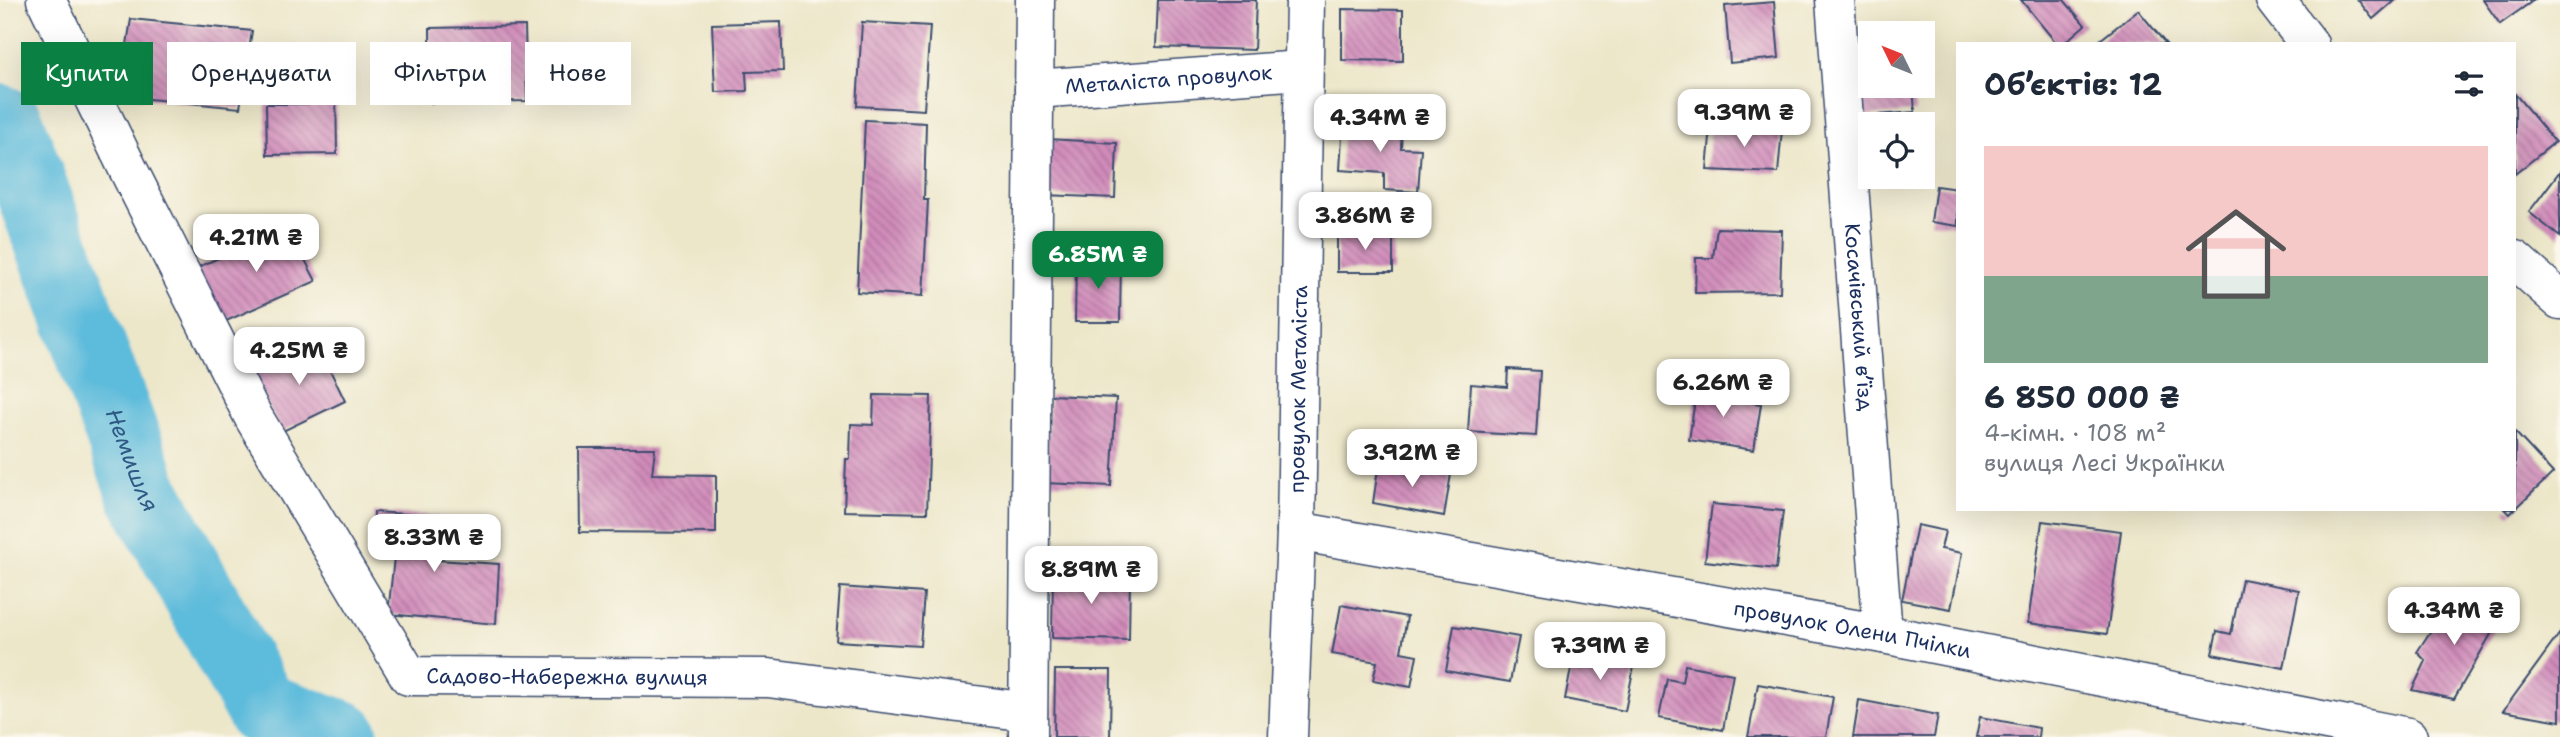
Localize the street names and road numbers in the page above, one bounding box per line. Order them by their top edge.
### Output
street label: Металіста провулок [1064,58,1273,101]
street label: Косачівський в’їзд [1838,222,1880,412]
street label: провулок Металіста [1283,285,1314,493]
street label: провулок Олени Пчілки [1731,594,1974,665]
street label: Садово-Набережна вулиця [426,662,708,692]

